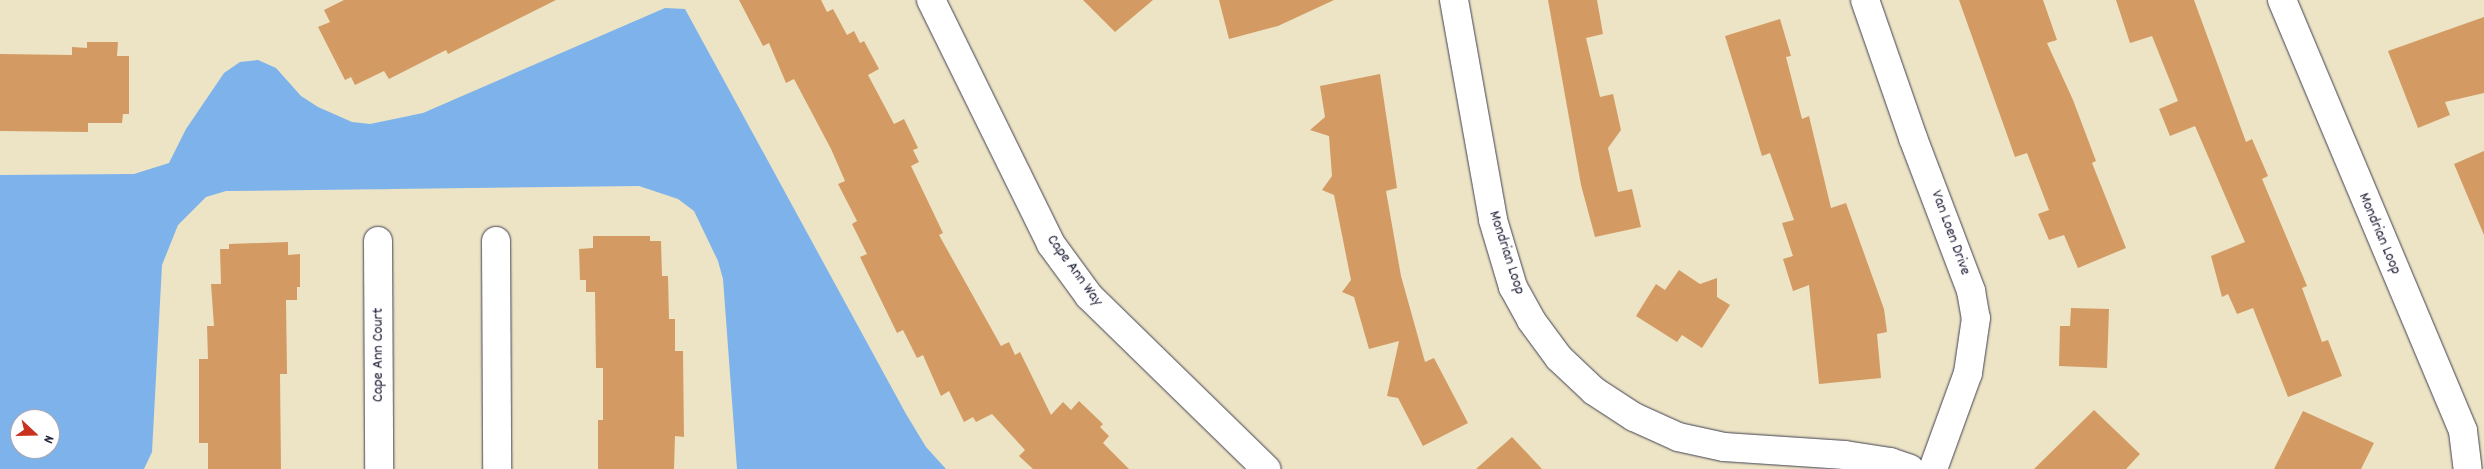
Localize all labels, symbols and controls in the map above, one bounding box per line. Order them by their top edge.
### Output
street label: Van Loen Drive [1926,188,1974,278]
street label: Mondrian Loop [2353,190,2405,278]
street label: Mondrian Loop [1483,209,1529,297]
street label: Cape Ann Way [1042,231,1106,311]
street label: Cape Ann Court [369,308,389,402]
north arrow [10,409,60,459]
text: N [37,432,59,446]

